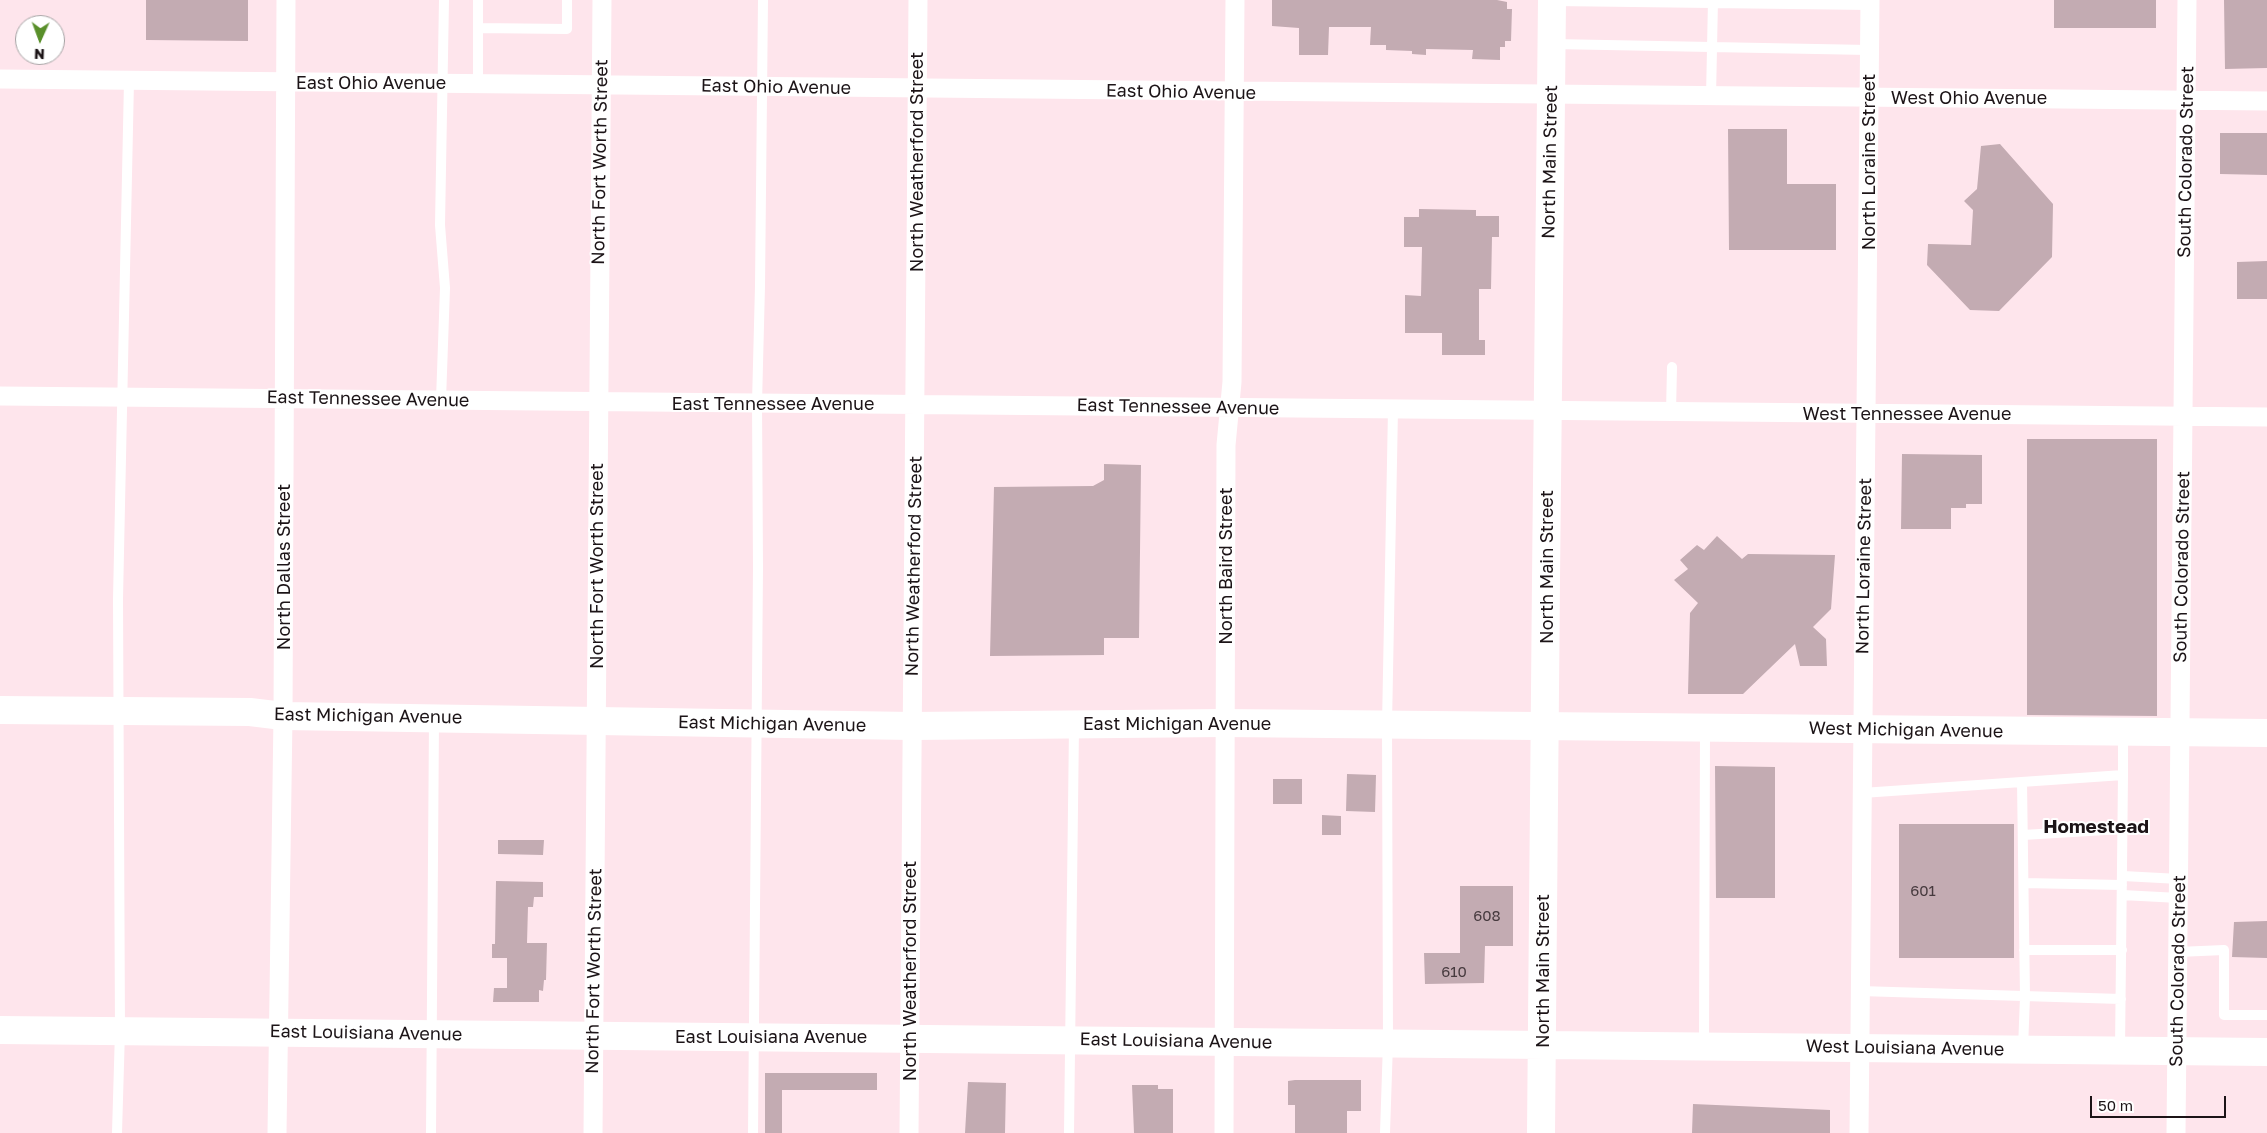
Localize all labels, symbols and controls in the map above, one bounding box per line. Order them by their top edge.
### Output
north arrow [15,15,65,65]
text: N [34,46,45,63]
street label: North Weatherford Street [906,52,928,272]
street label: North Fort Worth Street [587,59,613,265]
street label: South Colorado Street [2174,66,2198,258]
street label: East Ohio Avenue [296,72,446,94]
street label: North Loraine Street [1858,74,1880,250]
street label: East Ohio Avenue [701,75,851,99]
street label: East Ohio Avenue [1106,80,1256,104]
street label: North Main Street [1538,85,1562,239]
street label: West Ohio Avenue [1891,87,2047,109]
street label: East Tennessee Avenue [266,386,470,412]
street label: East Tennessee Avenue [672,393,874,415]
street label: East Tennessee Avenue [1076,394,1280,420]
street label: West Tennessee Avenue [1803,403,2011,425]
street label: North Weatherford Street [901,456,927,676]
street label: North Fort Worth Street [586,463,608,669]
street label: South Colorado Street [2170,471,2194,663]
street label: North Loraine Street [1852,478,1876,654]
street label: North Dallas Street [273,484,295,650]
street label: North Baird Street [1215,487,1237,645]
street label: North Main Street [1536,490,1558,644]
street label: East Michigan Avenue [274,704,462,728]
street label: East Michigan Avenue [678,712,866,736]
street label: East Michigan Avenue [1083,713,1271,735]
street label: West Michigan Avenue [1809,718,2003,742]
district label: Homestead [2043,816,2149,838]
street label: North Weatherford Street [899,861,921,1081]
street label: North Fort Worth Street [581,868,607,1074]
street label: South Colorado Street [2166,875,2190,1067]
house number: 601 [1910,882,1936,900]
street label: North Main Street [1532,894,1554,1048]
house number: 608 [1473,907,1501,925]
house number: 610 [1441,963,1467,981]
street label: East Louisiana Avenue [270,1021,462,1045]
street label: East Louisiana Avenue [675,1026,867,1048]
street label: East Louisiana Avenue [1080,1029,1272,1053]
street label: West Louisiana Avenue [1806,1035,2004,1061]
scale bar [2092,1086,2228,1118]
text: 50 m [2098,1096,2133,1114]

